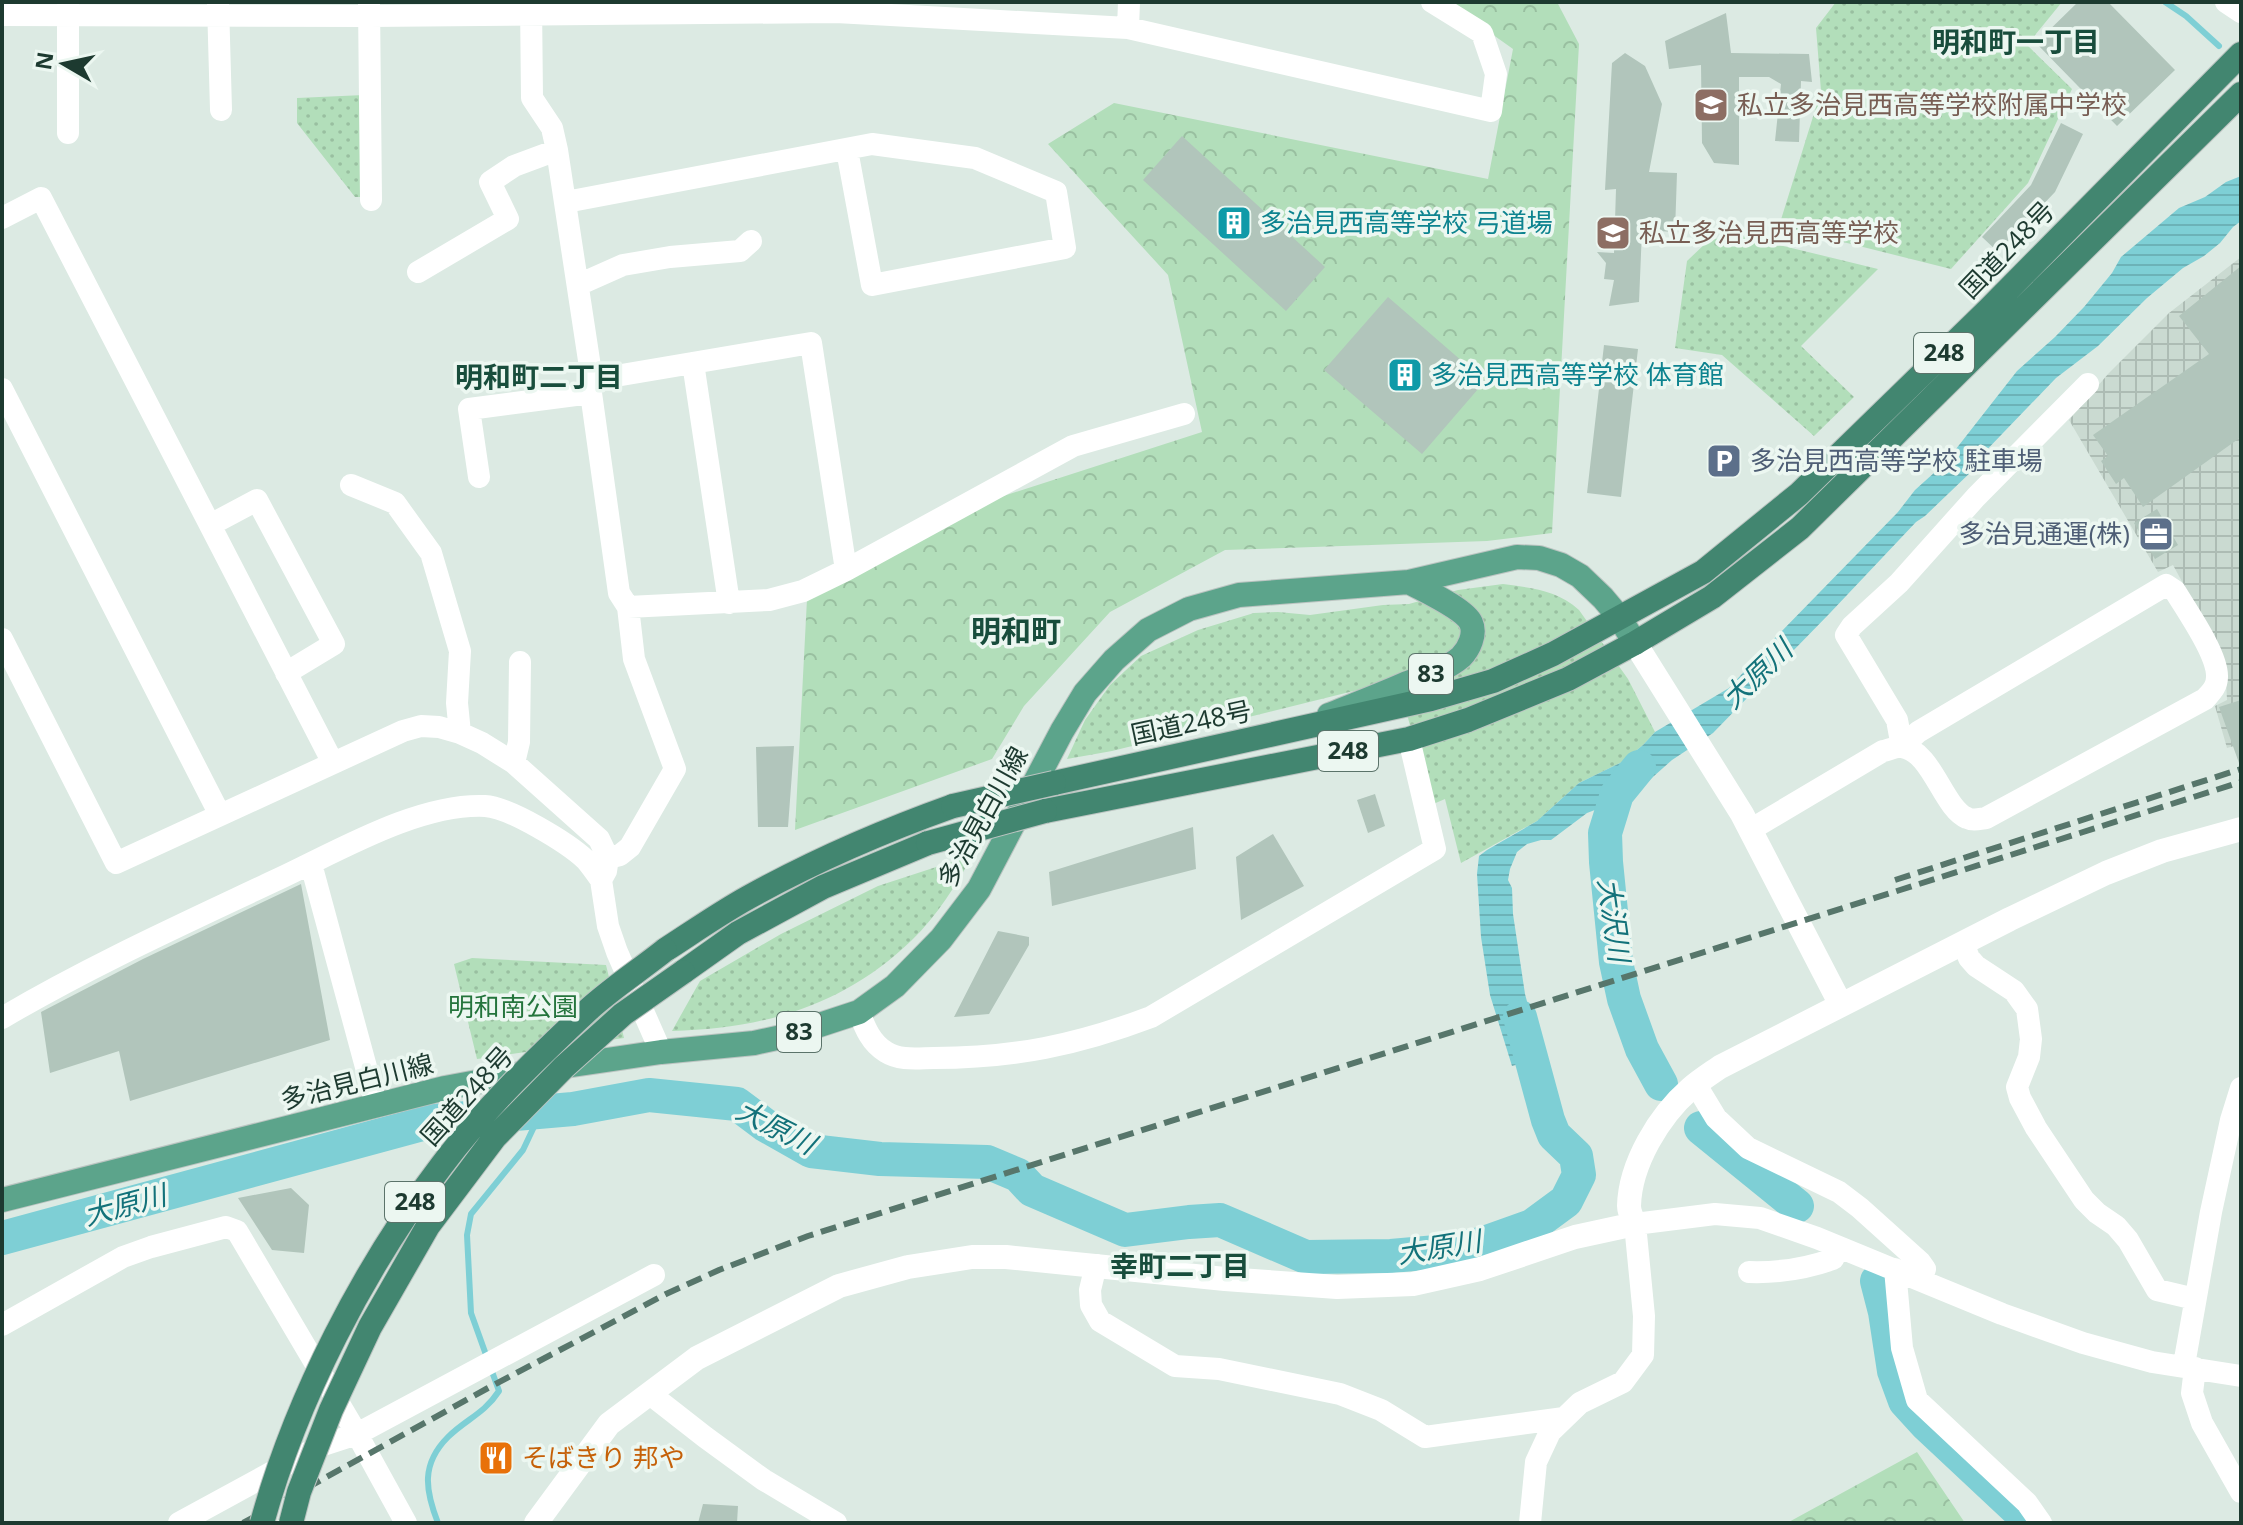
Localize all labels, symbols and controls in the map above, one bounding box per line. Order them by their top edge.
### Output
district label: 明和町一丁目 [1932,22,2100,60]
north arrow [24,24,104,104]
text: N [27,50,59,72]
school or university icon: 私立多治見西高等学校附属中学校 [1692,86,1730,124]
place label: 私立多治見西高等学校附属中学校 [1737,86,2127,122]
street label: 国道248号 [1951,193,2062,306]
building icon: 多治見西高等学校 弓道場 [1215,204,1253,242]
place label: 多治見西高等学校 弓道場 [1260,204,1553,240]
school or university icon: 私立多治見西高等学校 [1594,214,1632,252]
place label: 私立多治見西高等学校 [1639,214,1899,250]
road number: 248 [1914,333,1974,373]
building icon: 多治見西高等学校 体育館 [1386,356,1424,394]
place label: 多治見西高等学校 体育館 [1431,356,1724,392]
district label: 明和町二丁目 [455,357,623,395]
parking icon: 多治見西高等学校 駐車場 [1705,442,1743,480]
place label: 多治見西高等学校 駐車場 [1750,442,2043,478]
place label: 多治見通運(株) [1959,515,2130,551]
office icon: 多治見通運(株) [2137,515,2175,553]
district label: 明和町 [971,610,1061,651]
water label: 大原川 [1713,628,1802,716]
road number: 83 [1409,654,1453,694]
street label: 国道248号 [1127,692,1254,752]
road number: 248 [1318,731,1378,771]
street label: 多治見白川線 [929,740,1036,893]
water label: 大沢川 [1590,876,1640,967]
park label: 明和南公園 [448,988,578,1024]
road number: 83 [777,1012,821,1052]
street label: 国道248号 [412,1038,521,1153]
street label: 多治見白川線 [277,1045,437,1117]
water label: 大原川 [730,1090,825,1163]
water label: 大原川 [79,1174,173,1233]
road number: 248 [385,1182,445,1222]
water label: 大原川 [1394,1220,1486,1271]
district label: 幸町二丁目 [1110,1246,1250,1284]
restaurant icon: そばきり 邦や [477,1439,515,1477]
place label: そばきり 邦や [522,1439,685,1475]

